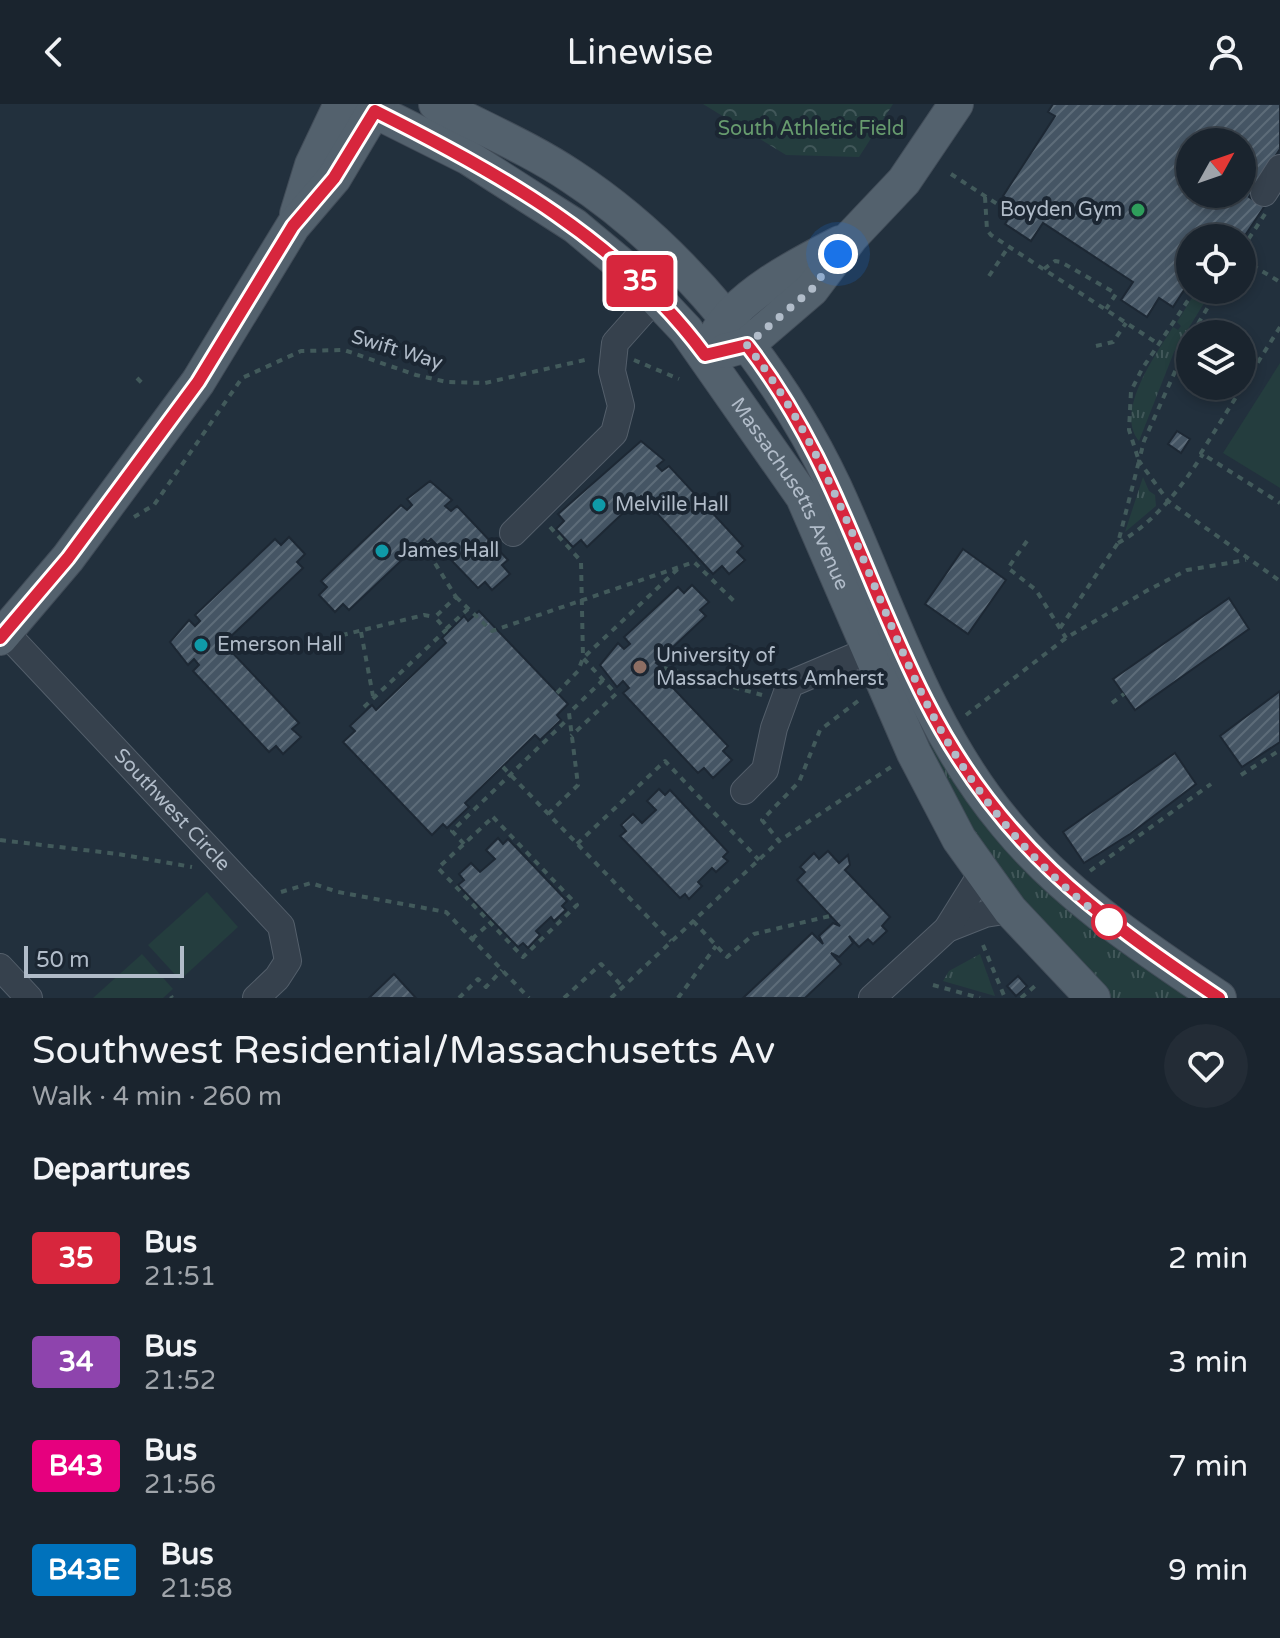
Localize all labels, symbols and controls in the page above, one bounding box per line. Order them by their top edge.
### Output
icon: back [32,30,76,74]
icon: person [1204,30,1248,74]
text: Linewise [567,31,713,74]
park label: South Athletic Field [718,117,904,141]
north arrow [1176,128,1256,208]
map controls [1176,128,1256,400]
place label: Boyden Gym [1000,198,1122,222]
marker: Boyden Gym [1129,201,1147,219]
button: locate [1176,224,1256,304]
your location [818,234,858,274]
line badge: 35 [604,255,676,307]
text: 35 [622,264,658,298]
button: layers [1176,320,1256,400]
street label: Swift Way [349,325,446,375]
street label: Massachusetts Avenue [725,393,854,594]
place label: Melville Hall [615,493,729,517]
marker: Melville Hall [590,496,608,514]
place label: James Hall [398,539,499,563]
marker: James Hall [373,542,391,560]
place label: Emerson Hall [217,633,342,657]
marker: Emerson Hall [192,636,210,654]
place label: University of Massachusetts Amherst [656,644,885,691]
marker: University of Massachusetts Amherst [631,658,649,676]
street label: Southwest Circle [109,744,235,876]
unlabelled marker [1092,905,1126,939]
scale bar [24,942,184,978]
text: 50 m [36,947,90,973]
button: heart [1164,1024,1248,1108]
text: Southwest Residential/Massachusetts Av [32,1028,775,1074]
text: Walk · 4 min · 260 m [32,1081,282,1112]
text: Departures [32,1151,190,1188]
text: Bus [144,1224,197,1261]
text: 2 min [1168,1240,1248,1277]
text: 35 [58,1241,94,1275]
text: 21:51 [144,1261,216,1292]
text: Bus [144,1328,197,1365]
text: 3 min [1168,1344,1248,1381]
text: 34 [58,1345,94,1379]
text: 21:52 [144,1365,216,1396]
text: Bus [144,1432,197,1469]
text: 7 min [1168,1448,1248,1485]
text: B43 [49,1449,103,1483]
text: 21:56 [144,1469,216,1500]
text: Bus [160,1536,214,1573]
text: 9 min [1168,1552,1248,1589]
text: B43E [48,1553,120,1587]
text: 21:58 [160,1573,233,1604]

